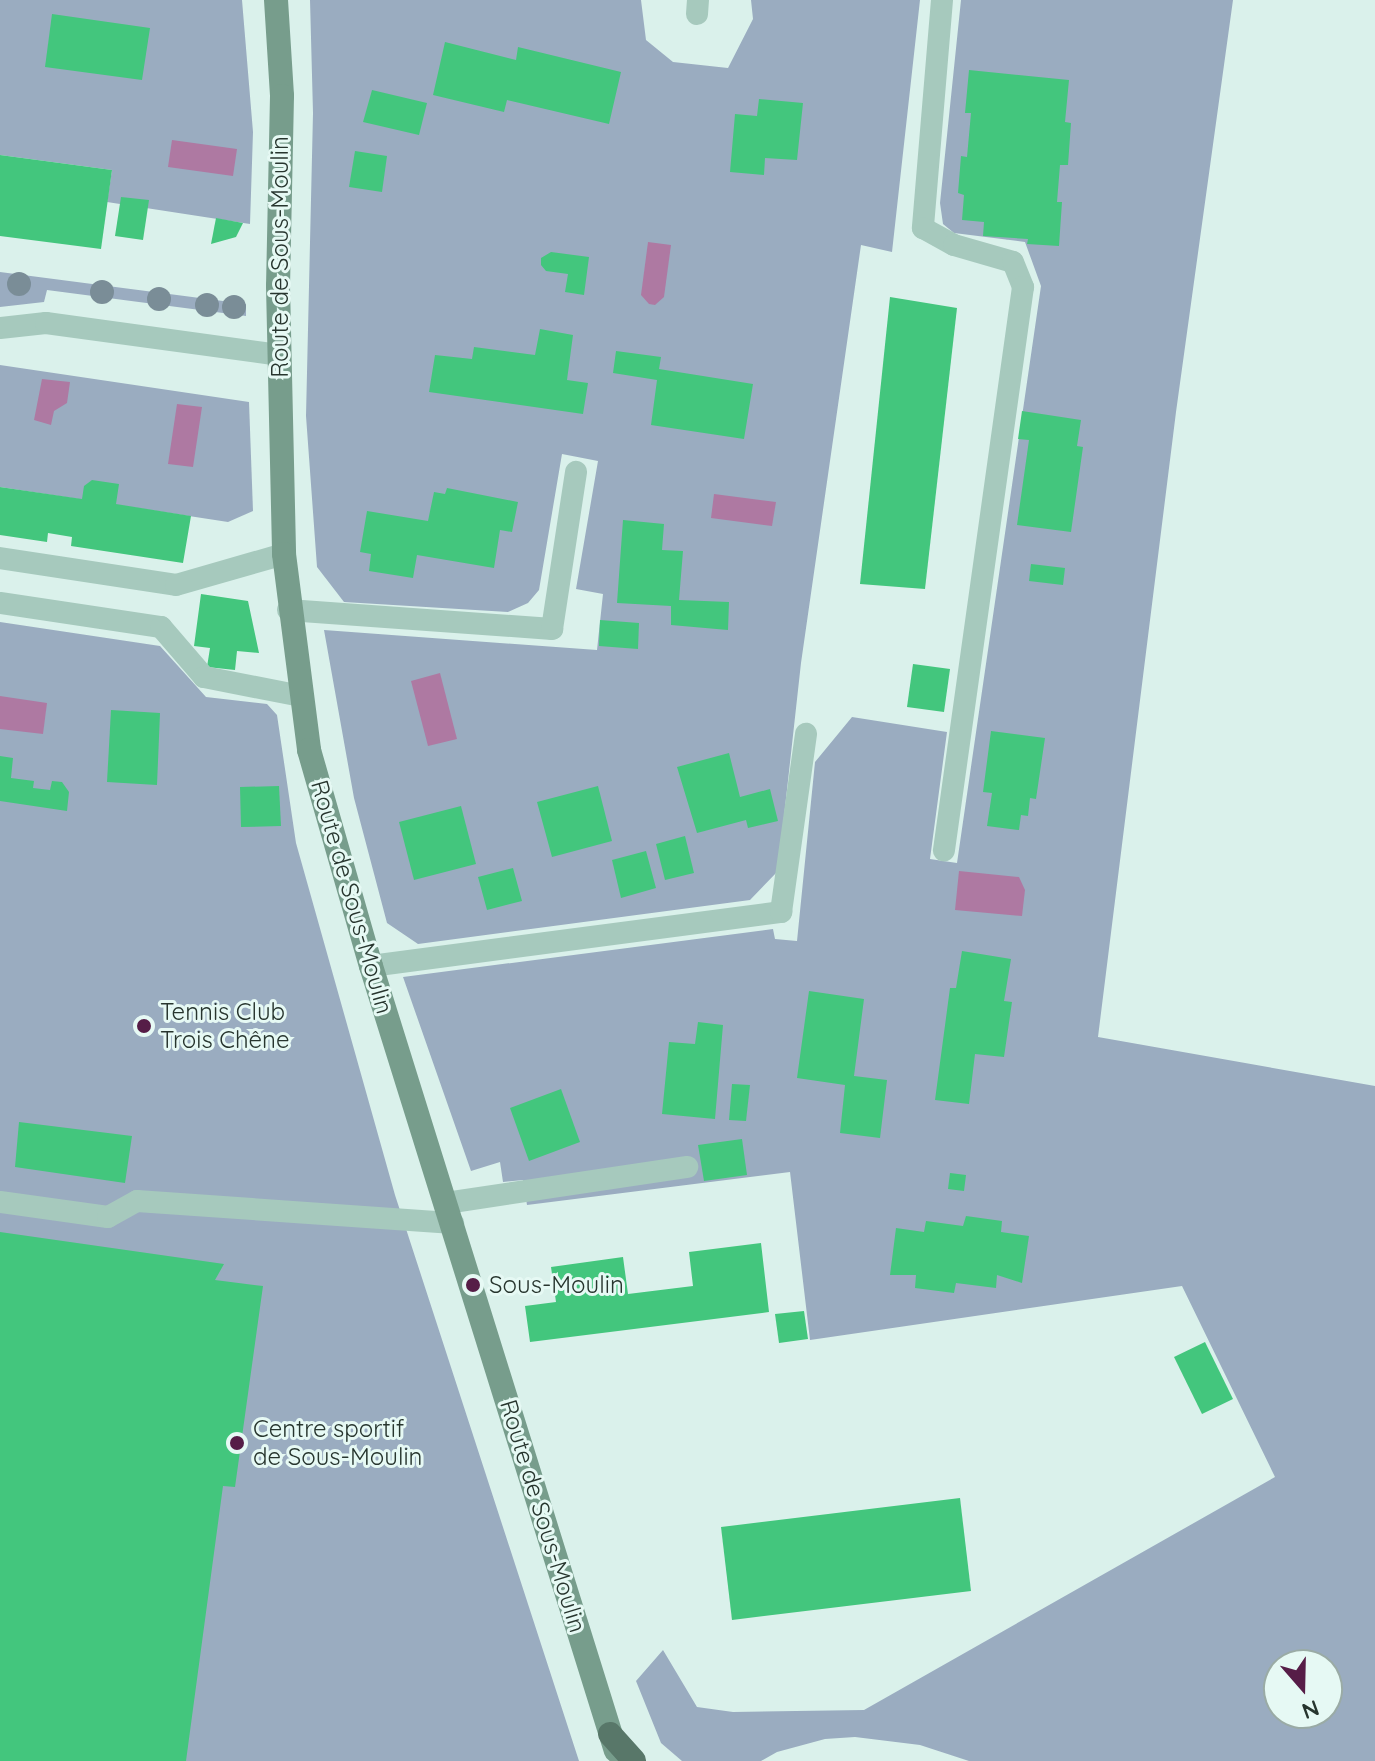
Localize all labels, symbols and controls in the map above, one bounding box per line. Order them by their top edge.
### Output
street label: Route de Sous-Moulin [266,136,294,378]
street label: Route de Sous-Moulin [305,777,399,1017]
place label: Tennis Club Trois Chêne [160,998,290,1054]
marker: Tennis Club Trois Chêne [135,1017,153,1035]
place label: Sous-Moulin [489,1271,624,1299]
marker: Sous-Moulin [464,1276,482,1294]
street label: Route de Sous-Moulin [494,1396,592,1636]
place label: Centre sportif de Sous-Moulin [253,1415,422,1471]
marker: Centre sportif de Sous-Moulin [228,1434,246,1452]
north arrow [1263,1649,1343,1729]
text: N [1298,1694,1323,1726]

